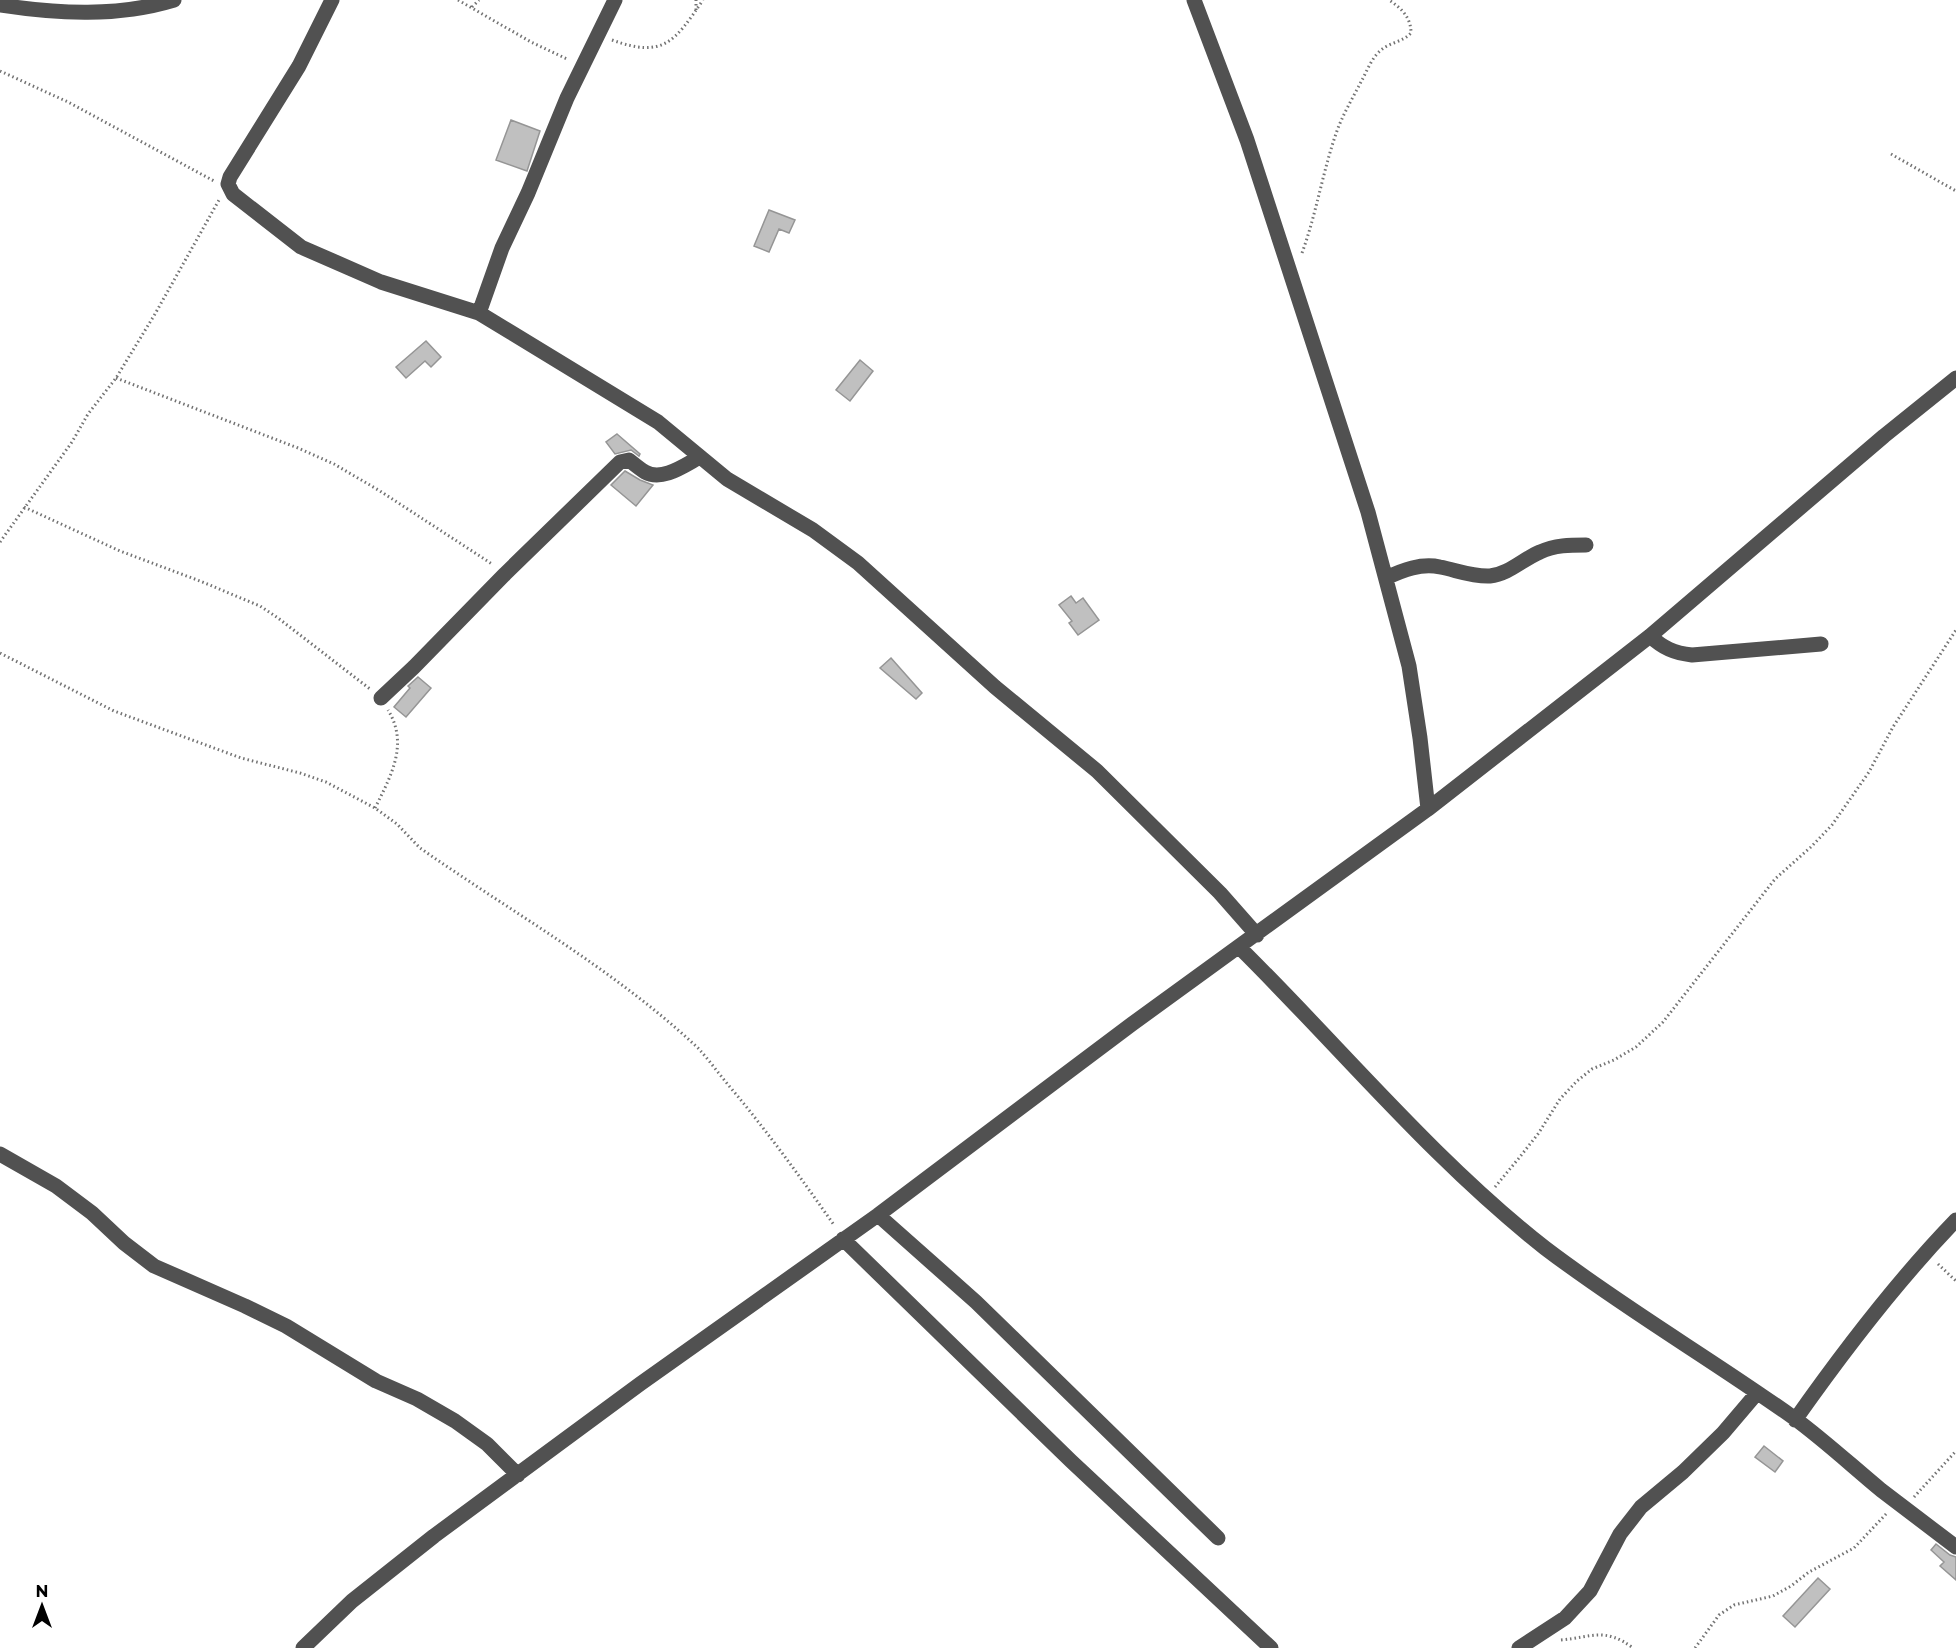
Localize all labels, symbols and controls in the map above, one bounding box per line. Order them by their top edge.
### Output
north arrow [12,1576,72,1636]
text: N [36,1582,48,1601]

